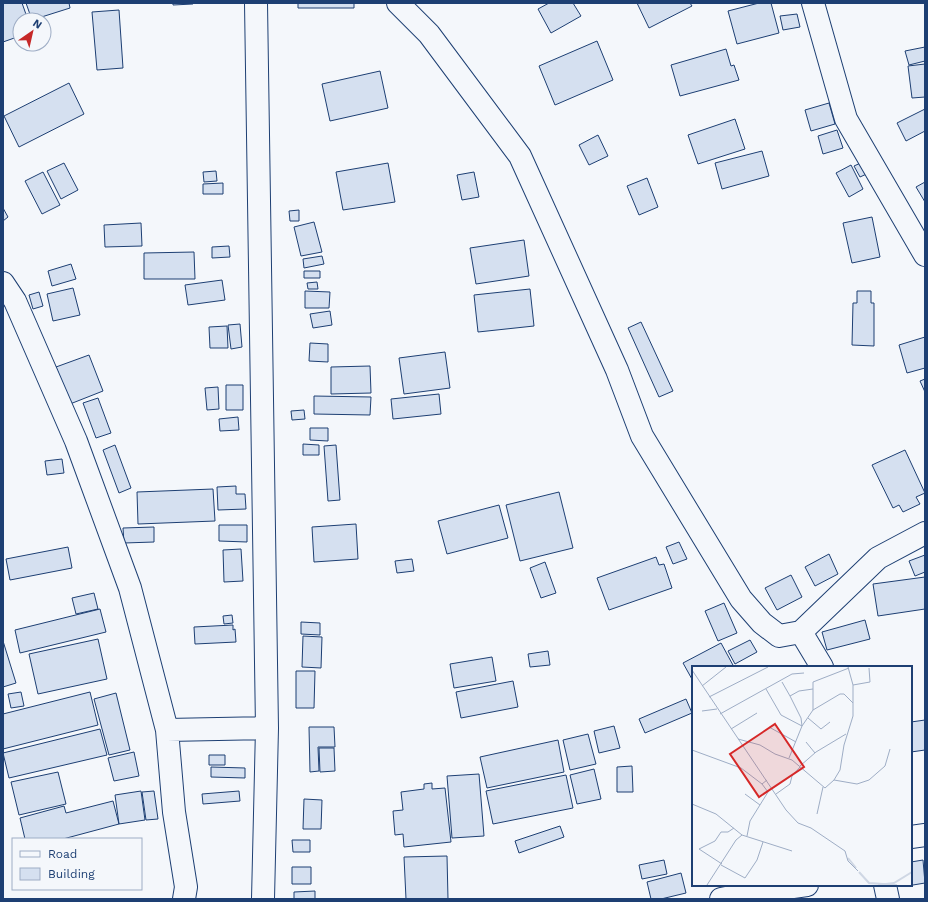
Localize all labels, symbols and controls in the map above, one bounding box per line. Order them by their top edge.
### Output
north arrow [12,12,52,52]
text: N [30,16,44,32]
inset map [692,666,912,886]
legend [12,838,142,890]
text: Road [48,847,77,861]
text: Building [48,867,95,881]

